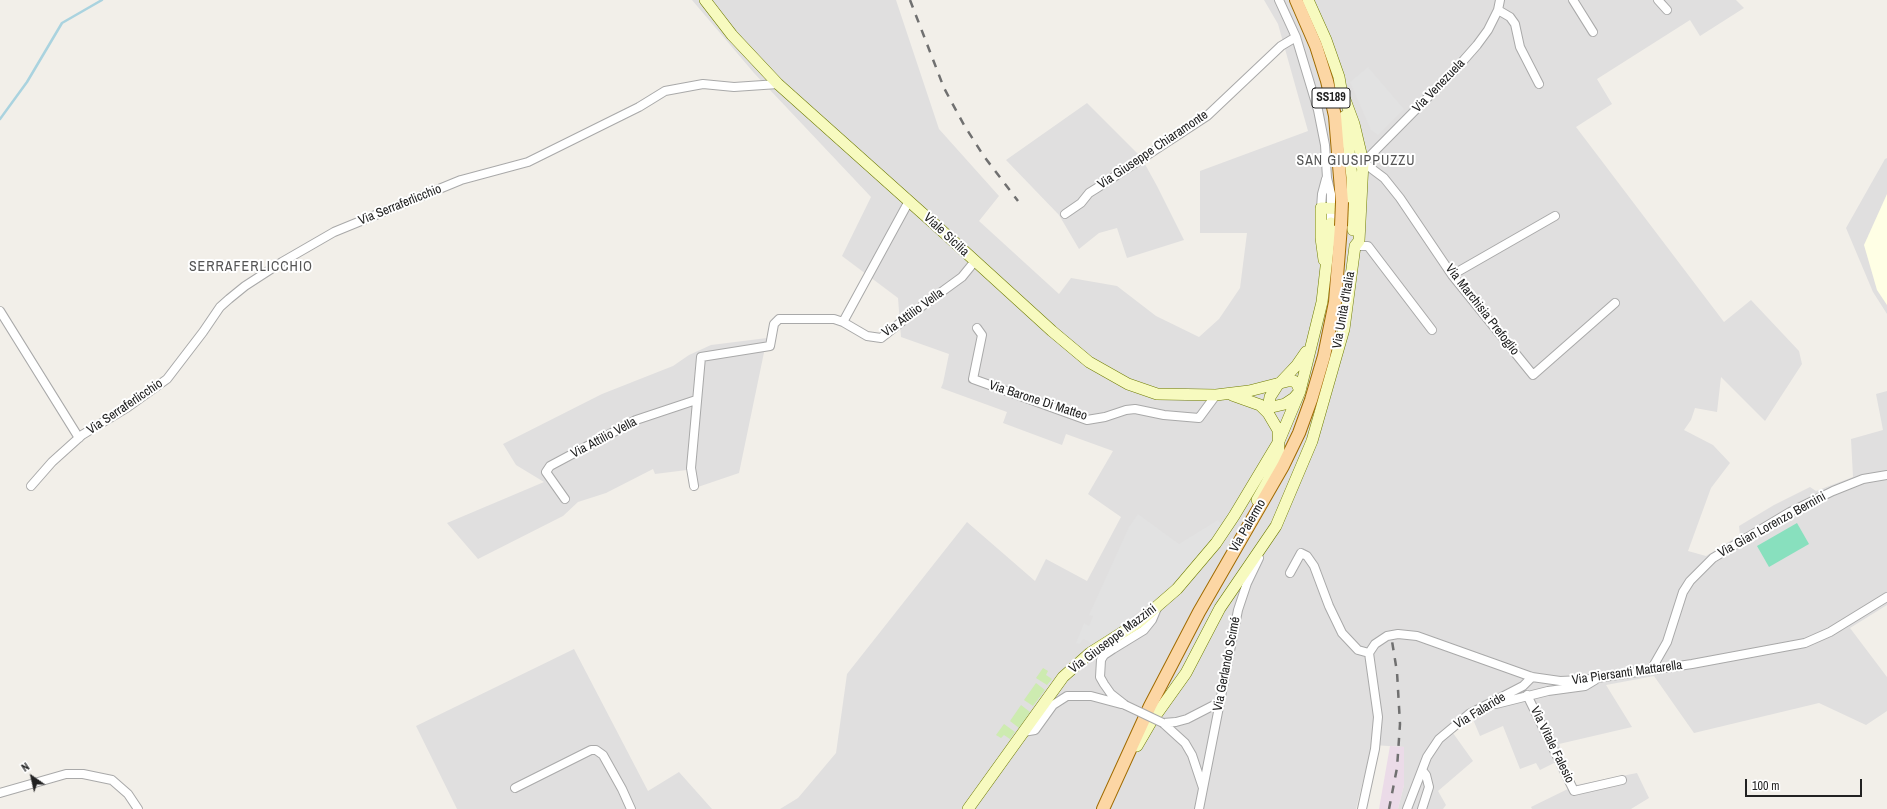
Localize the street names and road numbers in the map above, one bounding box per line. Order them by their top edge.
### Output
street label: Via Venezuela [1410,56,1468,116]
road number: SS189 [1312,88,1350,108]
street label: Via Giuseppe Chiaramonte [1095,107,1211,193]
street label: Via Serraferlicchio [356,181,444,229]
street label: Viale Sicilia [920,210,972,260]
street label: Via Marchisia Prefoglio [1442,261,1522,359]
street label: Via Unità d'Italia [1330,270,1358,350]
street label: Via Attilio Vella [879,285,947,341]
street label: Via Serraferlicchio [84,376,166,438]
street label: Via Barone Di Matteo [987,378,1089,424]
street label: Via Attilio Vella [568,414,640,462]
street label: Via Gian Lorenzo Bernini [1715,489,1829,561]
street label: Via Palermo [1227,497,1269,555]
street label: Via Giuseppe Mazzini [1066,601,1160,677]
street label: Via Gerlando Scimé [1210,615,1244,713]
street label: Via Piersanti Mattarella [1571,658,1683,688]
street label: Via Falaride [1451,690,1509,732]
street label: Via Vitale Falesio [1527,704,1577,786]

